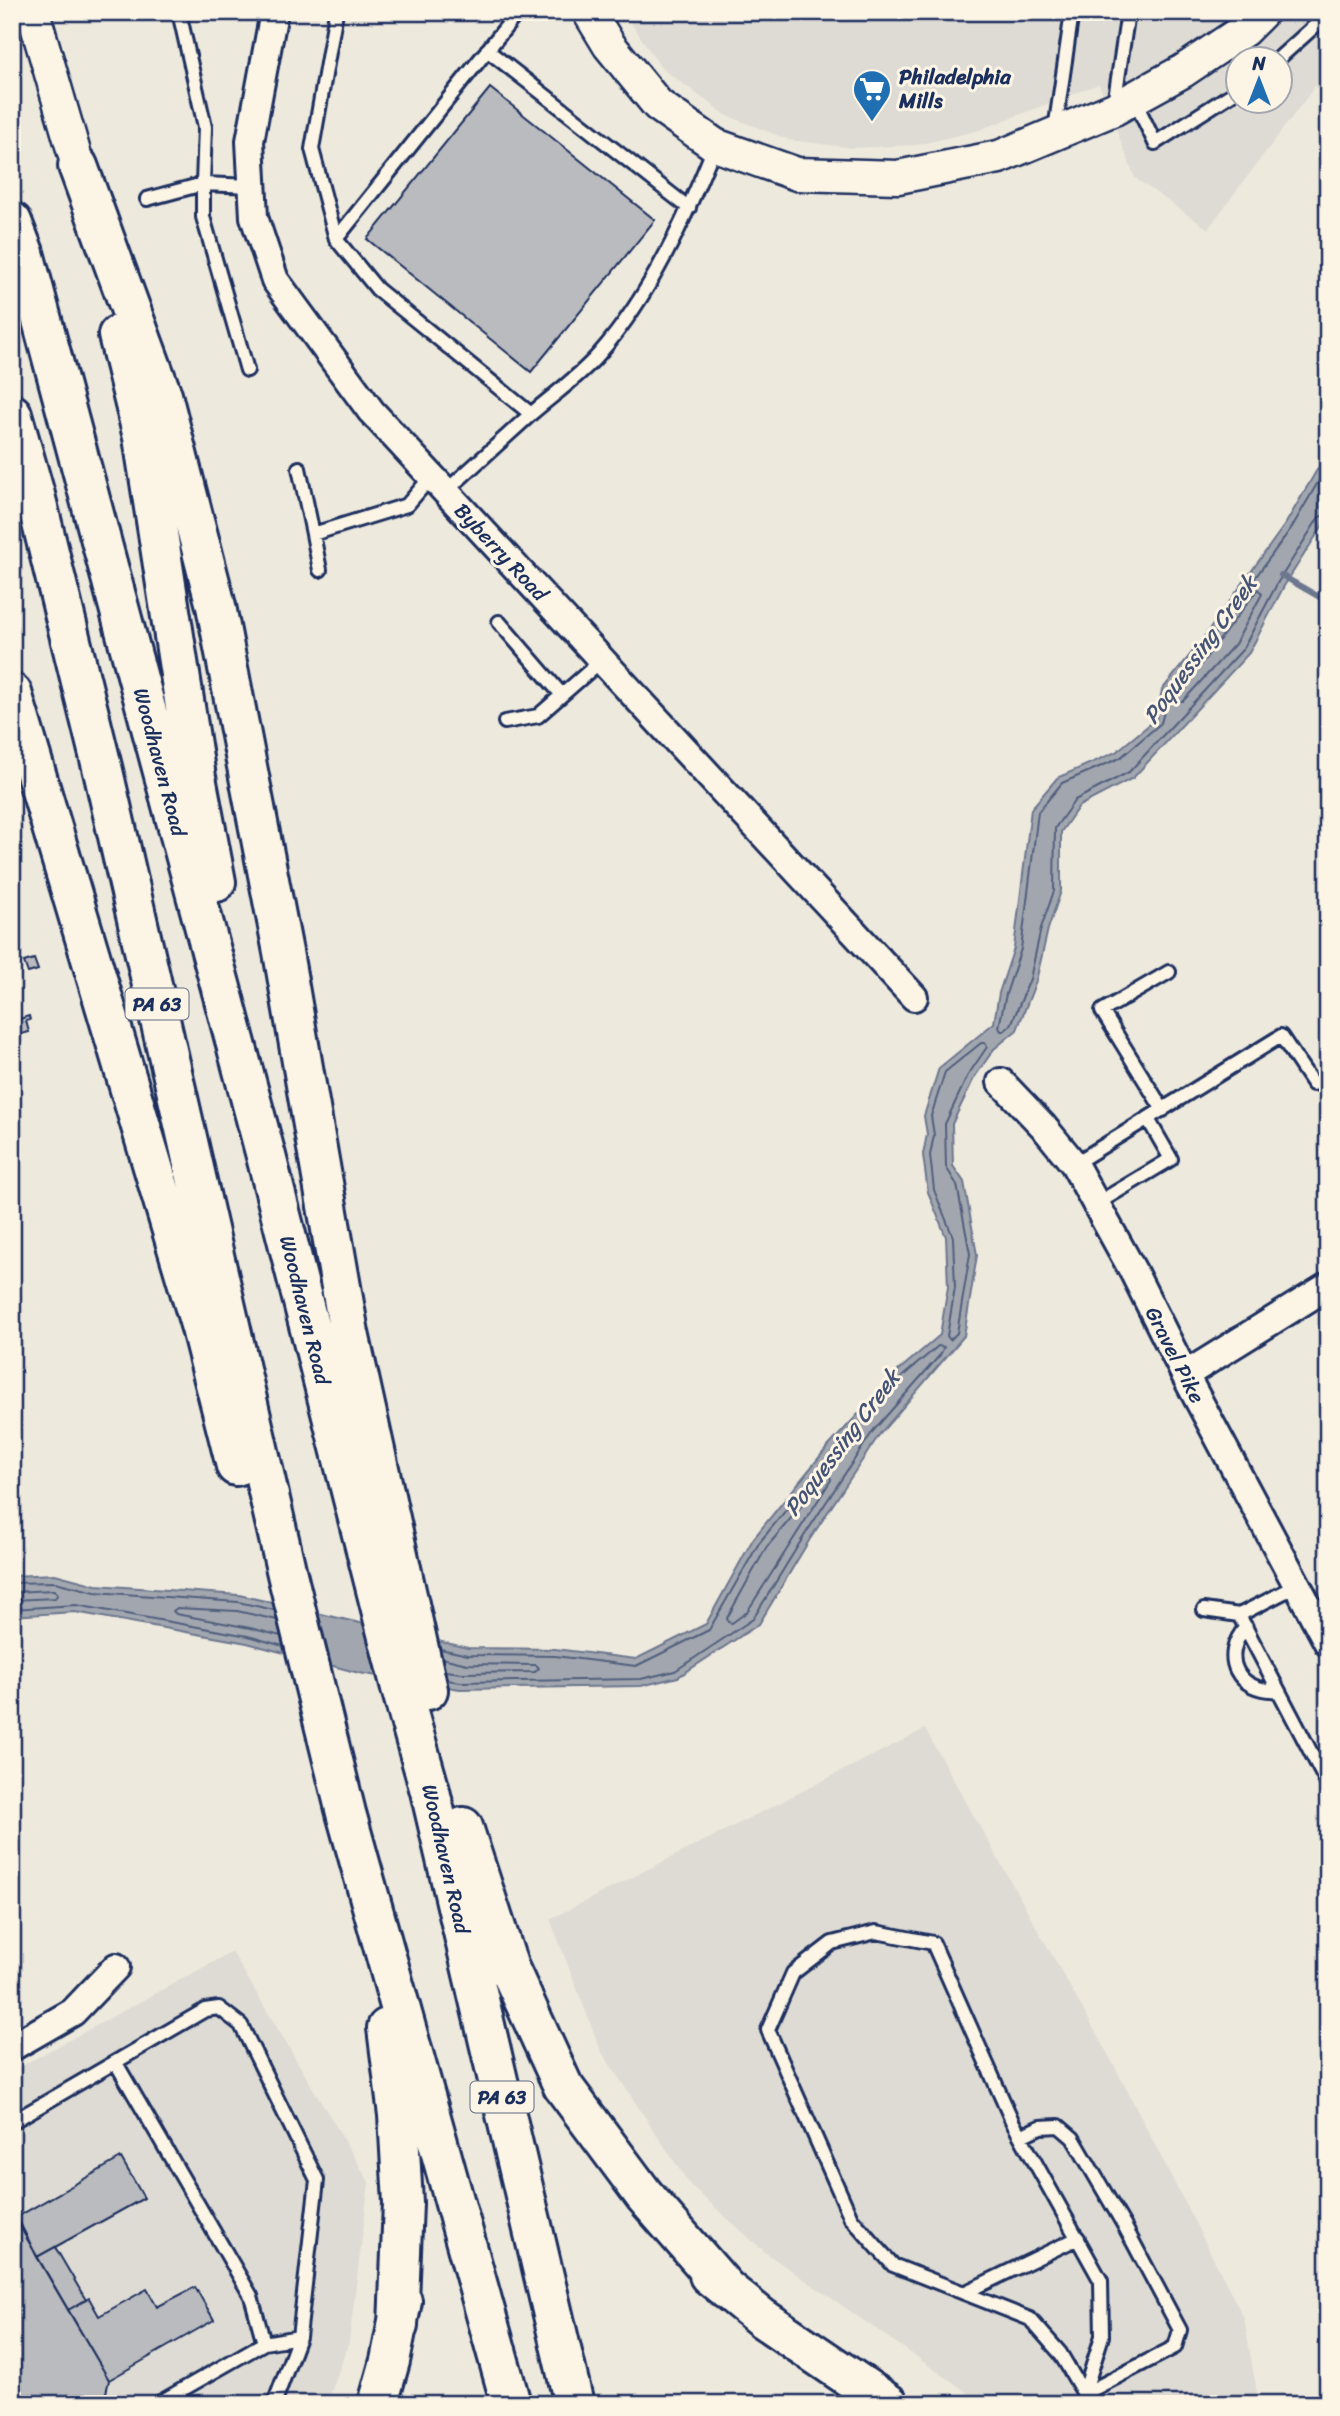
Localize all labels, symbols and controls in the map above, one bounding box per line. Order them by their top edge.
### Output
north arrow [1224,46,1294,116]
text: N [1251,47,1266,80]
place label: Philadelphia Mills [898,58,1012,120]
supermarket icon: Philadelphia Mills [851,68,893,123]
street label: Byberry Road [445,493,559,612]
water label: Poquessing Creek [1132,565,1270,733]
street label: Woodhaven Road [122,683,199,842]
road number: PA 63 [125,988,188,1020]
street label: Woodhaven Road [268,1231,342,1390]
street label: Gravel Pike [1134,1300,1216,1410]
water label: Poquessing Creek [773,1358,913,1525]
street label: Woodhaven Road [410,1780,482,1939]
road number: PA 63 [470,2082,534,2112]

